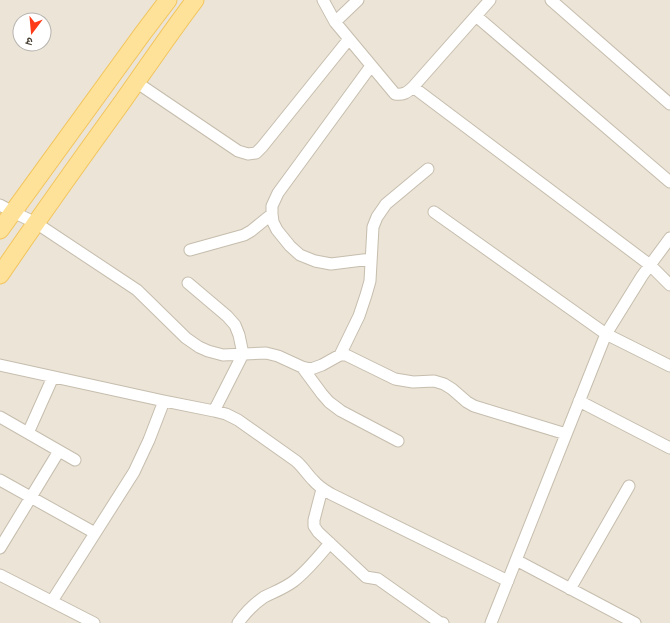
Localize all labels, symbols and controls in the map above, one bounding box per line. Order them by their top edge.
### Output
north arrow [12,12,52,52]
text: उ [23,33,35,50]

